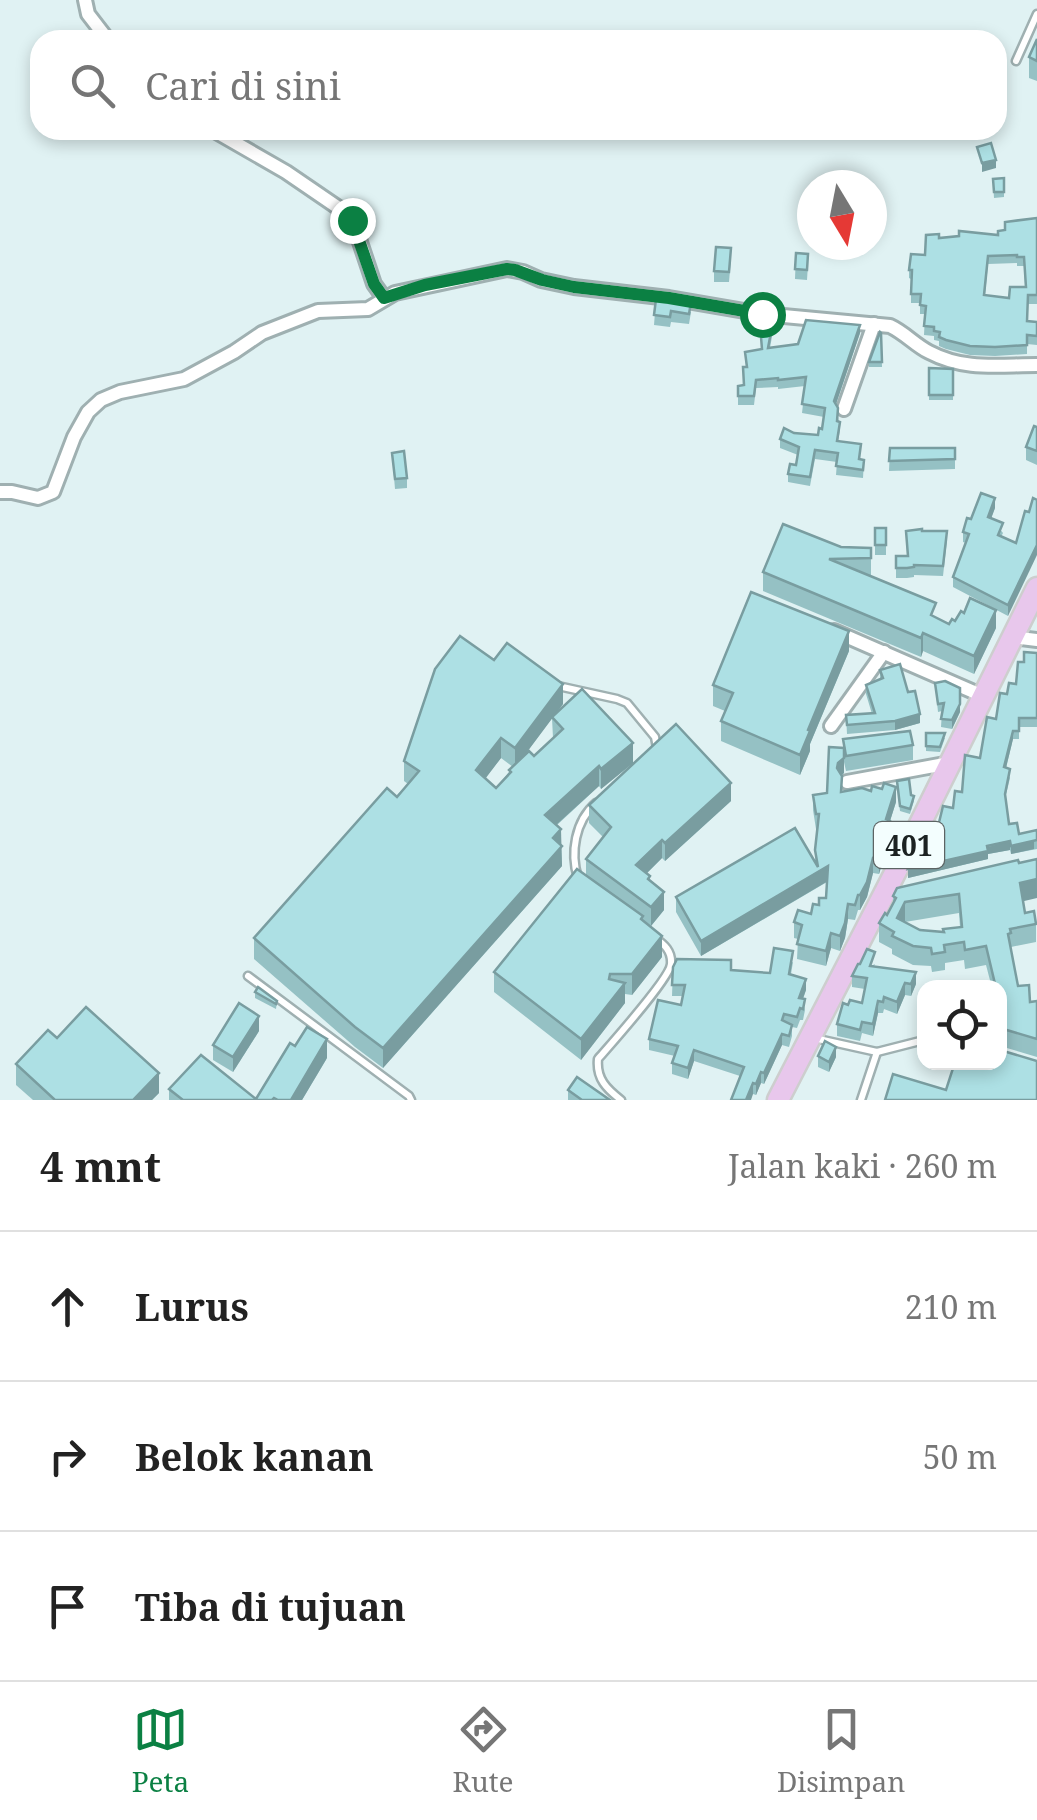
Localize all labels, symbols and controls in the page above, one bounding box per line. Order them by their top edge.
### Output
search box [30,30,1007,140]
icon: search [65,58,120,113]
text: Cari di sini [145,59,341,111]
north arrow [797,170,887,260]
route end [330,198,376,244]
route start [740,292,786,338]
road number: 401 [874,822,944,868]
map controls [917,980,1007,1070]
button: locate [917,980,1007,1070]
text: 4 mnt [40,1137,161,1194]
text: Jalan kaki · 260 m [728,1144,997,1187]
icon: ahead [40,1279,95,1334]
text: Lurus [135,1280,249,1332]
text: 210 m [905,1285,997,1328]
icon: right [40,1429,95,1484]
text: Belok kanan [135,1430,374,1482]
text: 50 m [923,1435,997,1478]
icon: arrive [40,1579,95,1634]
text: Tiba di tujuan [135,1580,406,1632]
tab: Peta [132,1702,189,1800]
tab: Rute [453,1702,514,1800]
tab: Disimpan [777,1702,905,1800]

